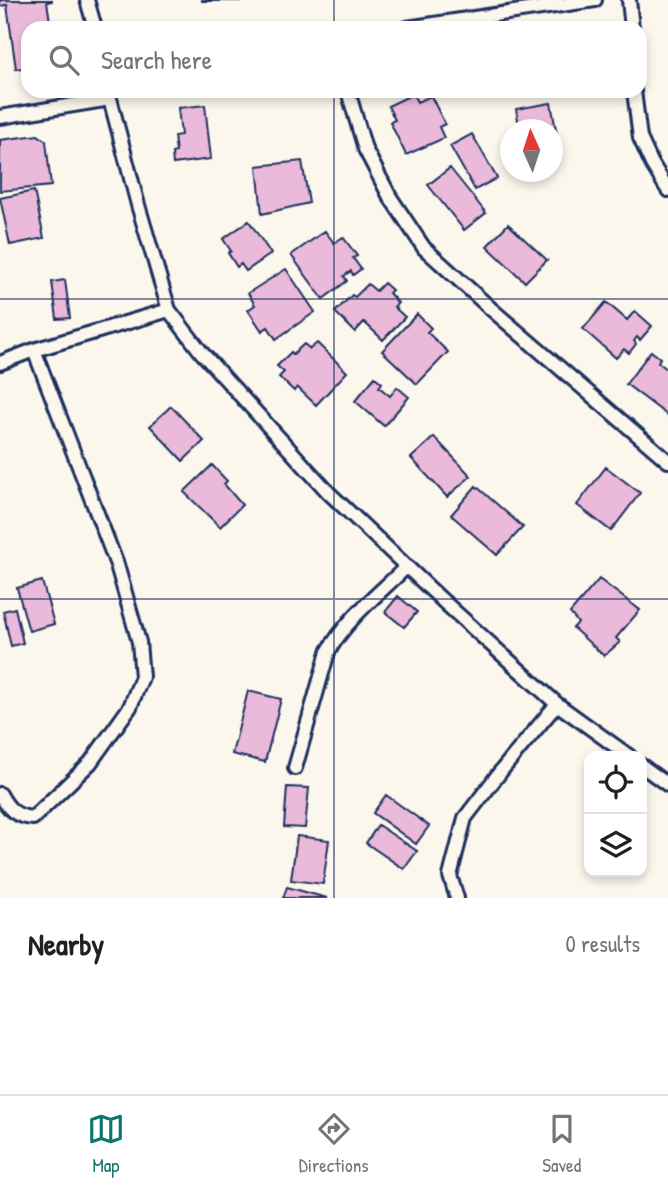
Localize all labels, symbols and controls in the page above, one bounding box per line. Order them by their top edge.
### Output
search box [21,21,647,98]
icon: search [45,41,83,79]
text: Search here [101,42,212,77]
north arrow [500,119,563,182]
map controls [584,751,647,877]
button: locate [584,751,647,814]
button: layers [584,814,647,877]
text: Nearby [28,924,104,964]
text: 0 results [565,928,640,959]
tab: Map [87,1110,125,1178]
tab: Directions [299,1110,369,1178]
tab: Saved [542,1110,581,1178]

